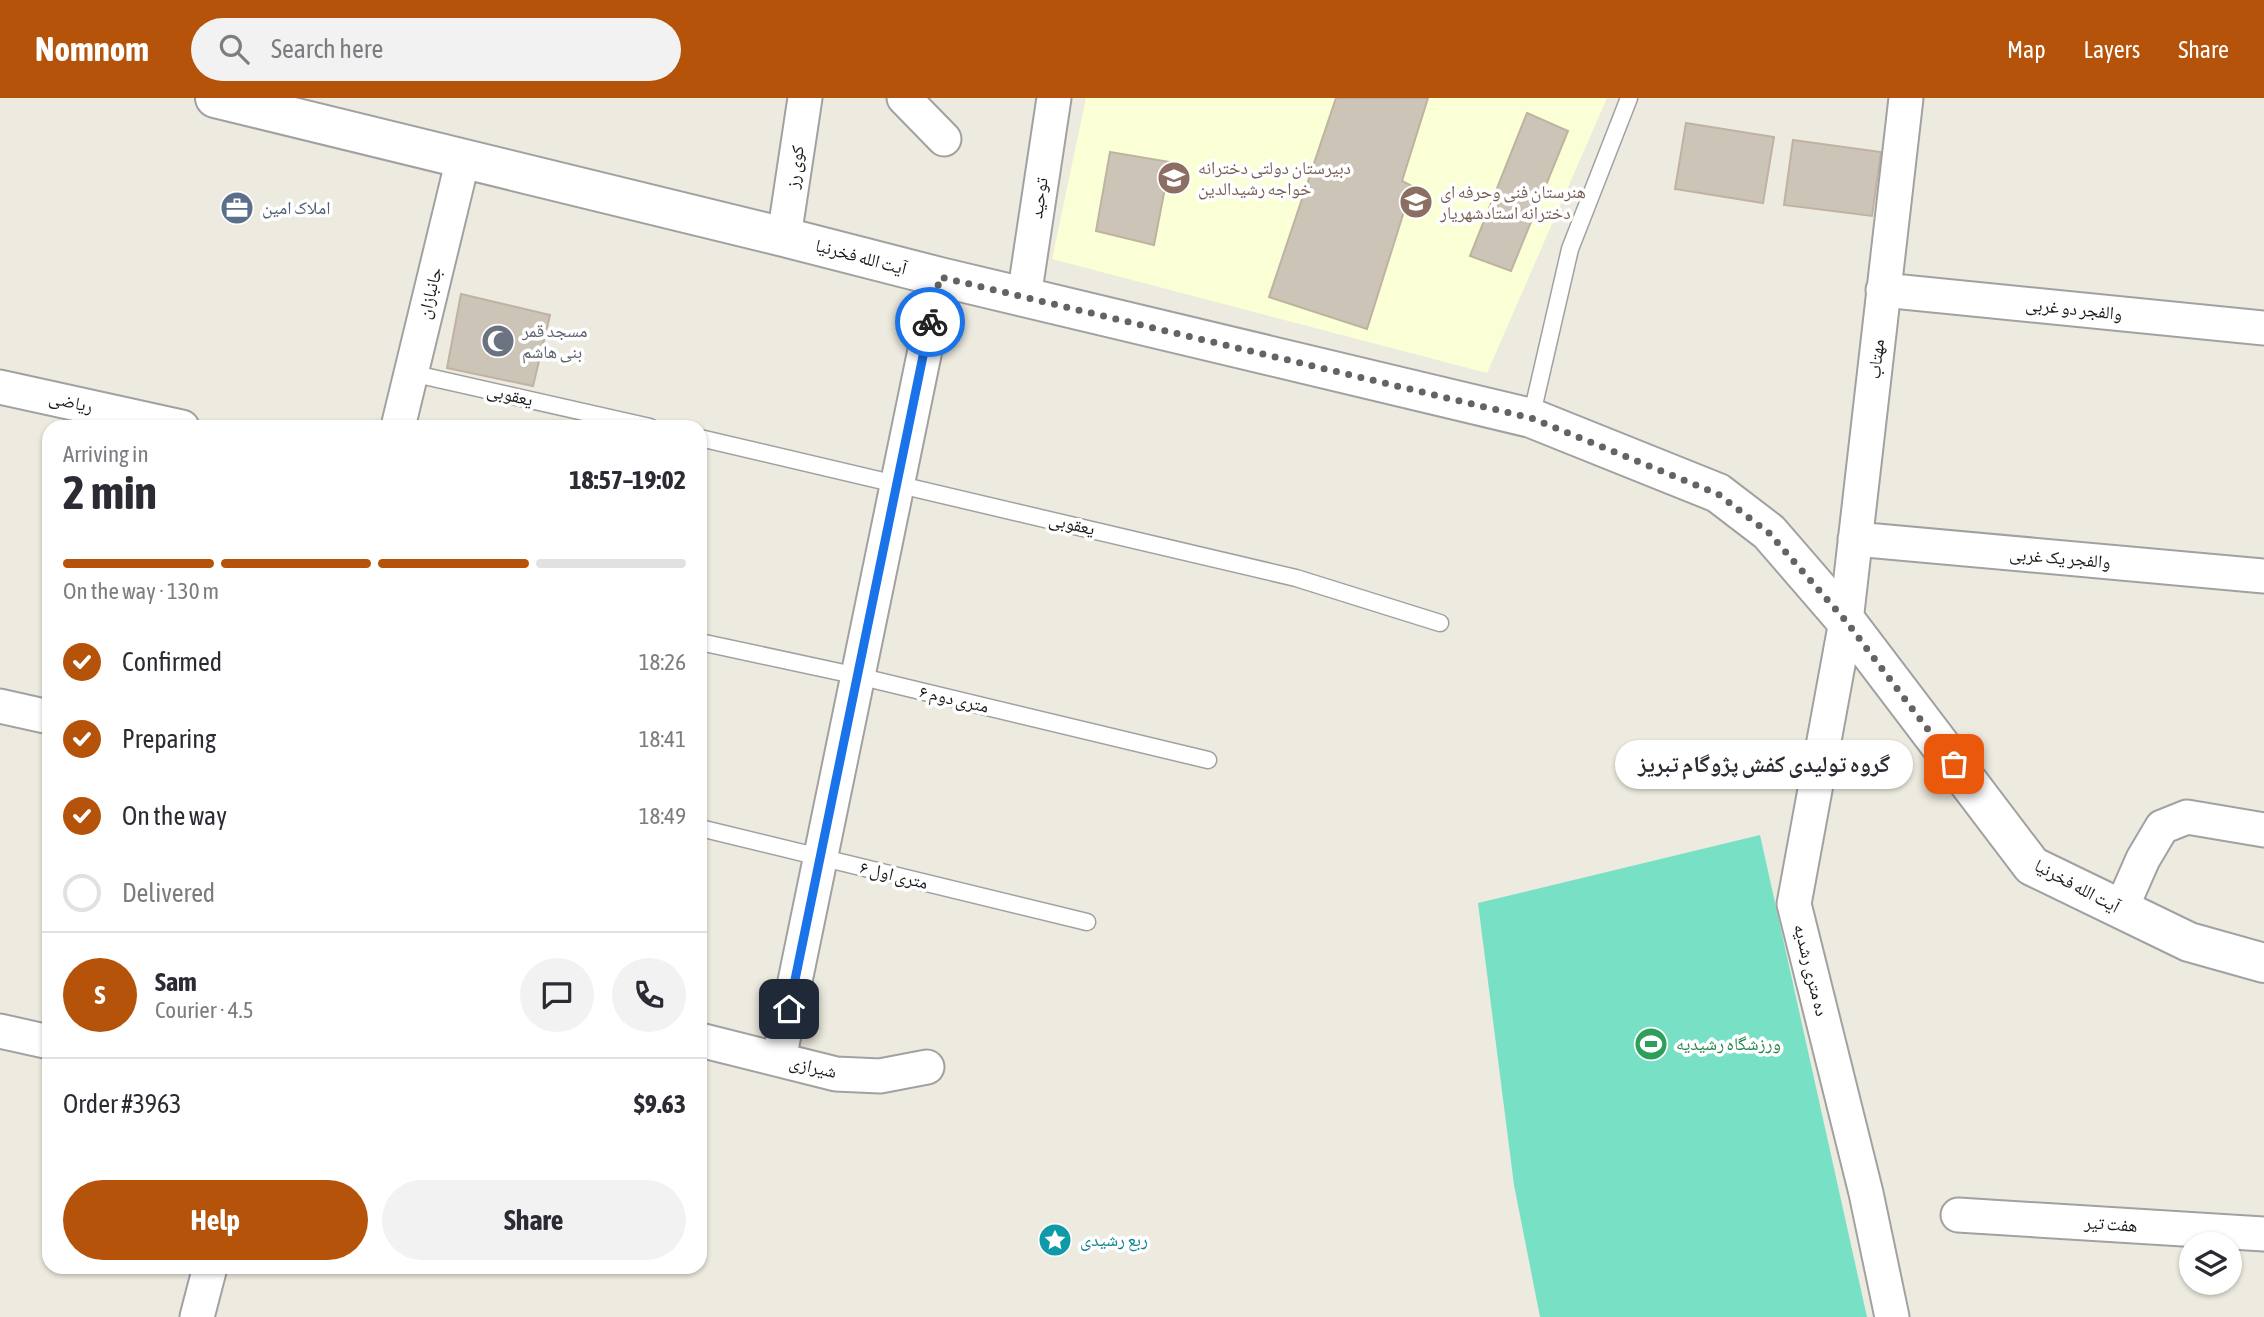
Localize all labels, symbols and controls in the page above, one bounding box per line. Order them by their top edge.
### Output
search box [191,18,681,81]
text: Nomnom [35,30,149,68]
icon: search [215,30,253,68]
text: Search here [271,34,383,64]
text: Map [2007,36,2046,63]
text: Layers [2084,36,2140,63]
text: Share [2178,36,2229,63]
street label: کوی رز [781,143,809,191]
place label: دبیرستان دولتی دخترانه خواجه رشیدالدین [1198,157,1351,200]
school or university icon: دبیرستان دولتی دخترانه خواجه رشیدالدین [1155,159,1193,197]
street label: توحید [1025,176,1052,220]
place label: هنرستان فنی وحرفه ای دخترانه استادشهریار [1439,181,1586,223]
school or university icon: هنرستان فنی وحرفه ای دخترانه استادشهریار [1397,183,1435,221]
office icon: املاک امین [218,189,256,227]
place label: املاک امین [262,197,330,219]
street label: آیت الله فخرنیا [813,234,909,279]
street label: جانبازان [413,265,447,321]
courier [895,287,965,357]
street label: والفجر دو غربی [2024,293,2124,325]
icon: bike [911,303,949,341]
place label: مسجد قمر بنی هاشم [521,320,587,364]
mosque icon: مسجد قمر بنی هاشم [479,322,517,360]
street label: مهتاب [1863,338,1889,380]
street label: یعقوبی [485,379,535,411]
street label: ریاضی [47,386,95,418]
text: Arriving in [63,441,149,467]
text: 18:57–19:02 [569,465,686,495]
text: 2 min [63,466,157,519]
street label: یعقوبی [1047,508,1097,540]
street label: والفجر یک غربی [2008,543,2112,573]
text: On the way · 130 m [63,578,219,604]
icon: check [63,643,101,681]
text: Confirmed [122,647,222,677]
text: 18:26 [639,649,686,675]
street label: ۶ متری دوم [917,680,991,719]
icon: check [63,720,101,758]
text: Preparing [122,724,216,754]
text: 18:41 [639,726,686,752]
pin [1924,734,1984,794]
callout: گروه تولیدی کفش پژوگام تبریز [1615,740,1912,788]
icon: bag [1935,745,1973,783]
text: گروه تولیدی کفش پژوگام تبریز [1638,751,1890,777]
icon: check [63,797,101,835]
text: On the way [122,801,227,831]
text: 18:49 [639,803,686,829]
street label: آیت الله فخرنیا [2031,854,2124,917]
street label: ۶ متری اول [858,856,930,894]
text: Delivered [122,878,215,908]
street label: ده متری رشدیه [1789,922,1833,1018]
button: chat [520,958,594,1032]
button: phone [612,958,686,1032]
text: Sam [155,967,197,997]
pin [759,979,819,1039]
text: S [95,980,105,1010]
icon: home [770,990,808,1028]
text: Courier · 4.5 [155,997,254,1023]
sports icon: ورزشگاه رشیدیه [1632,1025,1670,1063]
place label: ورزشگاه رشیدیه [1676,1033,1781,1054]
street label: شیرازی [787,1051,839,1083]
text: Order #3963 [63,1089,182,1119]
text: $9.63 [634,1089,686,1119]
button: Help [63,1180,368,1260]
button: Share [382,1180,686,1260]
street label: هفت تیر [2083,1211,2138,1236]
place icon: ربع رشیدی [1036,1221,1074,1259]
place label: ربع رشیدی [1080,1229,1148,1252]
map controls [2179,1232,2242,1295]
button: layers [2179,1232,2242,1295]

